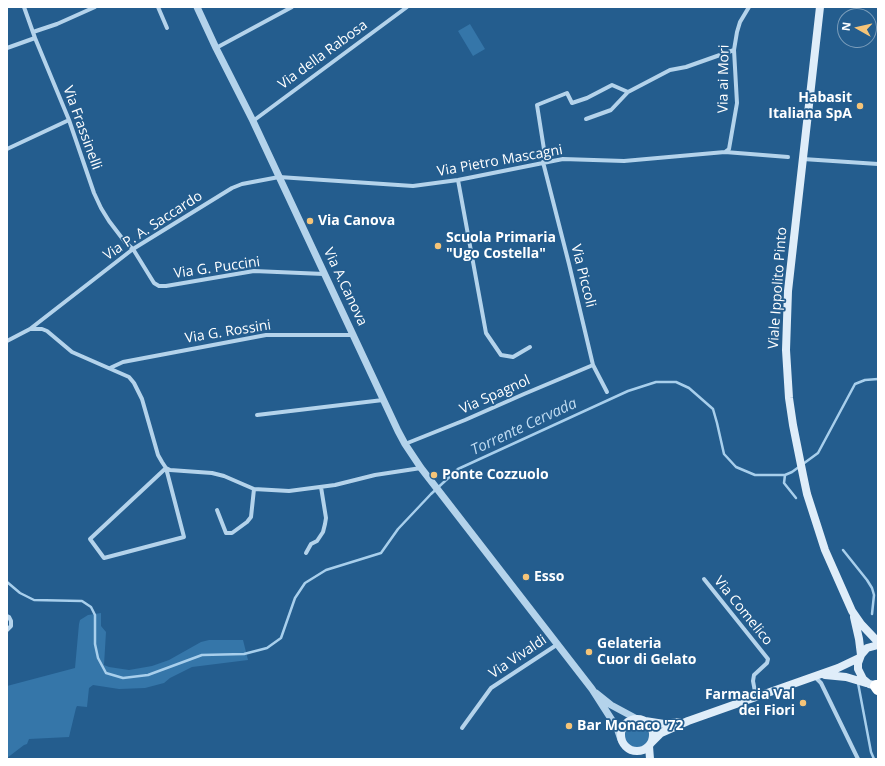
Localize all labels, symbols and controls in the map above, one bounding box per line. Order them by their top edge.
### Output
north arrow [837,8,877,48]
street label: Via della Rabosa [275,17,371,93]
text: N [838,21,854,32]
street label: Via ai Mori [715,45,733,113]
street label: Via Frassinelli [59,84,105,172]
place label: Habasit Italiana SpA [768,90,852,122]
marker: Habasit Italiana SpA [855,101,865,111]
street label: Via Pietro Mascagni [436,142,564,180]
street label: Via P. A. Saccardo [100,188,206,264]
place label: Via Canova [318,213,395,229]
marker: Via Canova [305,216,315,226]
street label: Viale Ippolito Pinto [765,226,791,350]
place label: Scuola Primaria "Ugo Costella" [446,230,556,262]
marker: Scuola Primaria "Ugo Costella" [433,241,443,251]
street label: Via Piccoli [567,243,599,309]
street label: Via A.Canova [320,245,370,329]
street label: Via G. Puccini [173,254,261,282]
street label: Via G. Rossini [184,317,272,347]
street label: Via Spagnol [457,372,533,418]
water label: Torrente Cervada [468,395,580,459]
place label: Ponte Cozzuolo [442,467,549,483]
marker: Ponte Cozzuolo [429,470,439,480]
place label: Esso [534,569,564,585]
marker: Esso [521,572,531,582]
street label: Via Comelico [710,573,776,649]
street label: Via Vivaldi [486,632,550,682]
place label: Gelateria Cuor di Gelato [597,636,696,668]
marker: Gelateria Cuor di Gelato [584,647,594,657]
place label: Farmacia Val dei Fiori [705,687,795,720]
marker: Farmacia Val dei Fiori [798,698,808,708]
place label: Bar Monaco '72 [577,718,684,734]
marker: Bar Monaco '72 [564,721,574,731]

